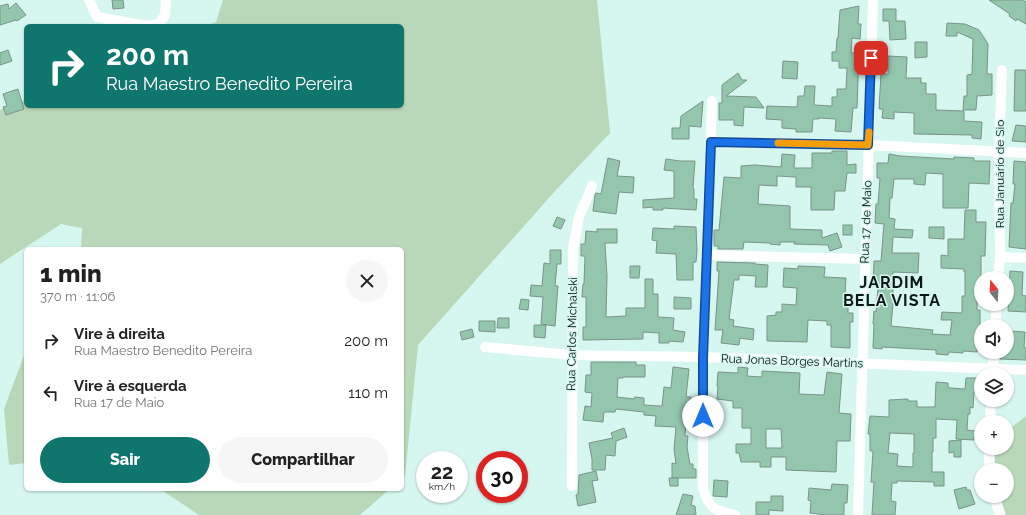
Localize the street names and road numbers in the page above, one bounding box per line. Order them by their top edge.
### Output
street label: Rua Januário de Sio [993,120,1007,228]
street label: Rua 17 de Maio [858,180,874,264]
street label: Rua Carlos Michalski [564,277,580,391]
street label: Rua Jonas Borges Martins [721,352,864,370]

